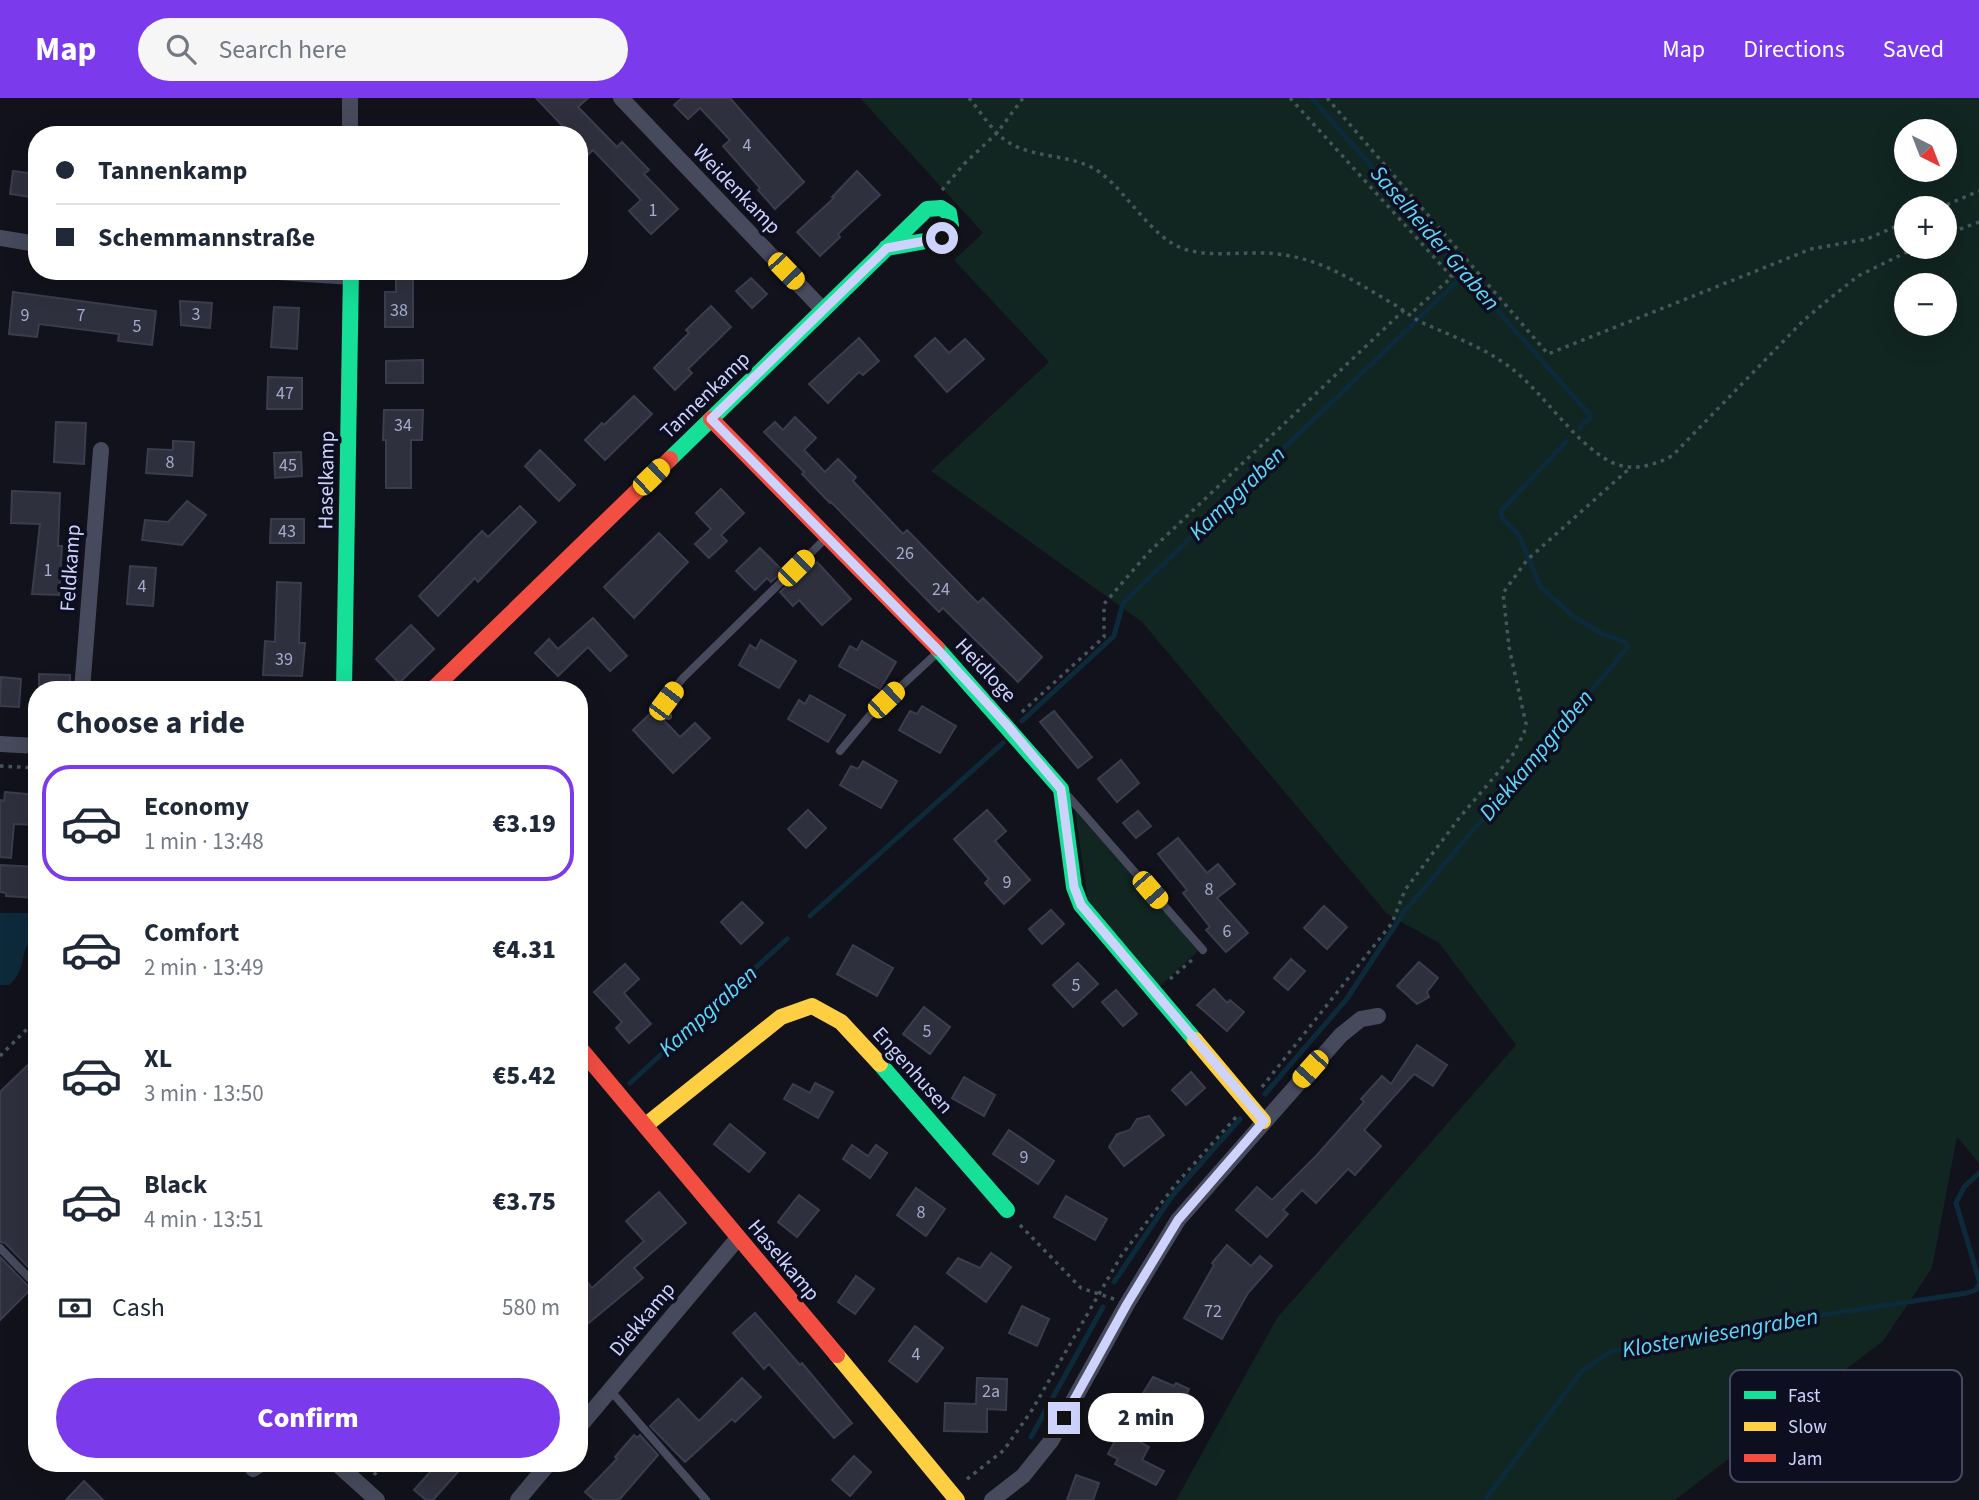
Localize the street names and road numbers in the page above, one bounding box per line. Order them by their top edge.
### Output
street label: Weidenkamp [686,137,788,241]
street label: Tannenkamp [653,344,757,446]
street label: Haselkamp [310,430,342,530]
street label: Feldkamp [52,523,88,613]
street label: Heidloge [948,631,1024,709]
street label: Engenhusen [866,1020,960,1120]
street label: Haselkamp [741,1213,827,1307]
street label: Diekkamp [602,1275,682,1363]

